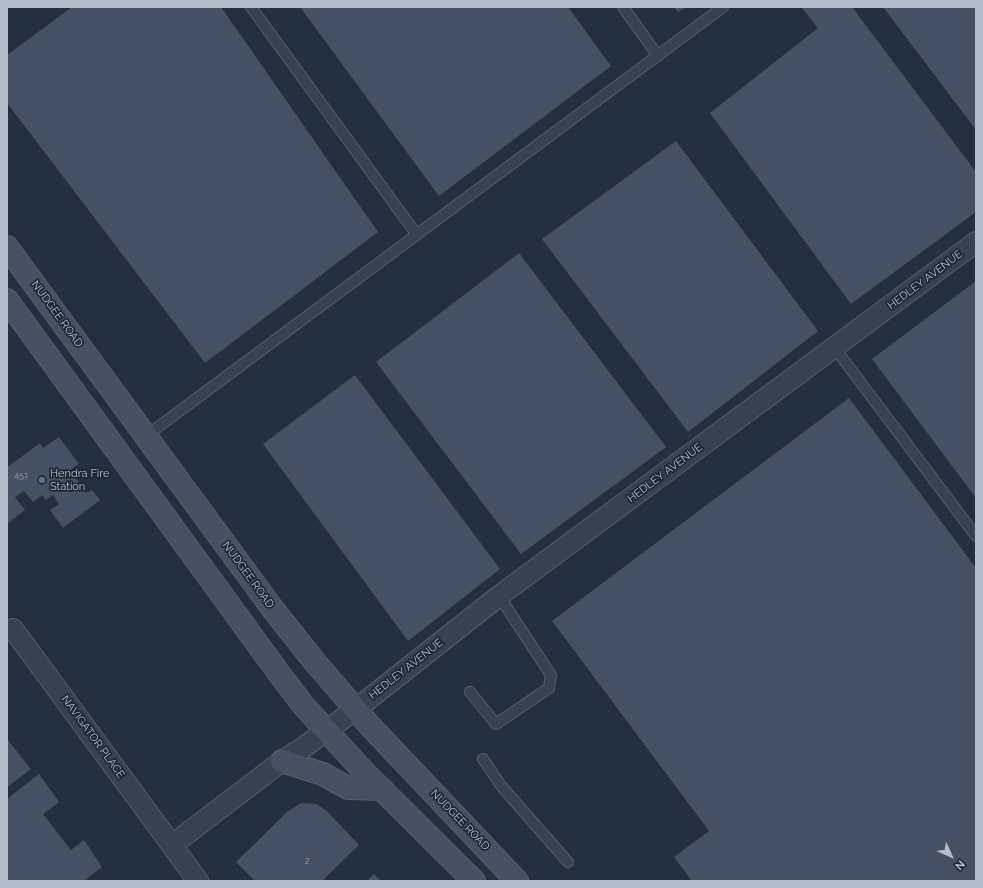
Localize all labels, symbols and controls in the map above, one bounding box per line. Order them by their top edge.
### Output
street label: HEDLEY AVENUE [885,248,965,312]
street label: NUDGEE ROAD [28,278,86,350]
street label: HEDLEY AVENUE [625,441,705,505]
place label: Hendra Fire Station [50,467,109,493]
house number: 451 [14,470,28,480]
marker: Hendra Fire Station [37,475,47,485]
street label: NUDGEE ROAD [219,539,277,611]
street label: HEDLEY AVENUE [366,636,446,702]
street label: NAVIGATOR PLACE [58,693,128,781]
street label: NUDGEE ROAD [428,787,492,853]
north arrow [931,836,971,876]
house number: 2 [305,856,309,866]
text: N [952,857,967,872]

